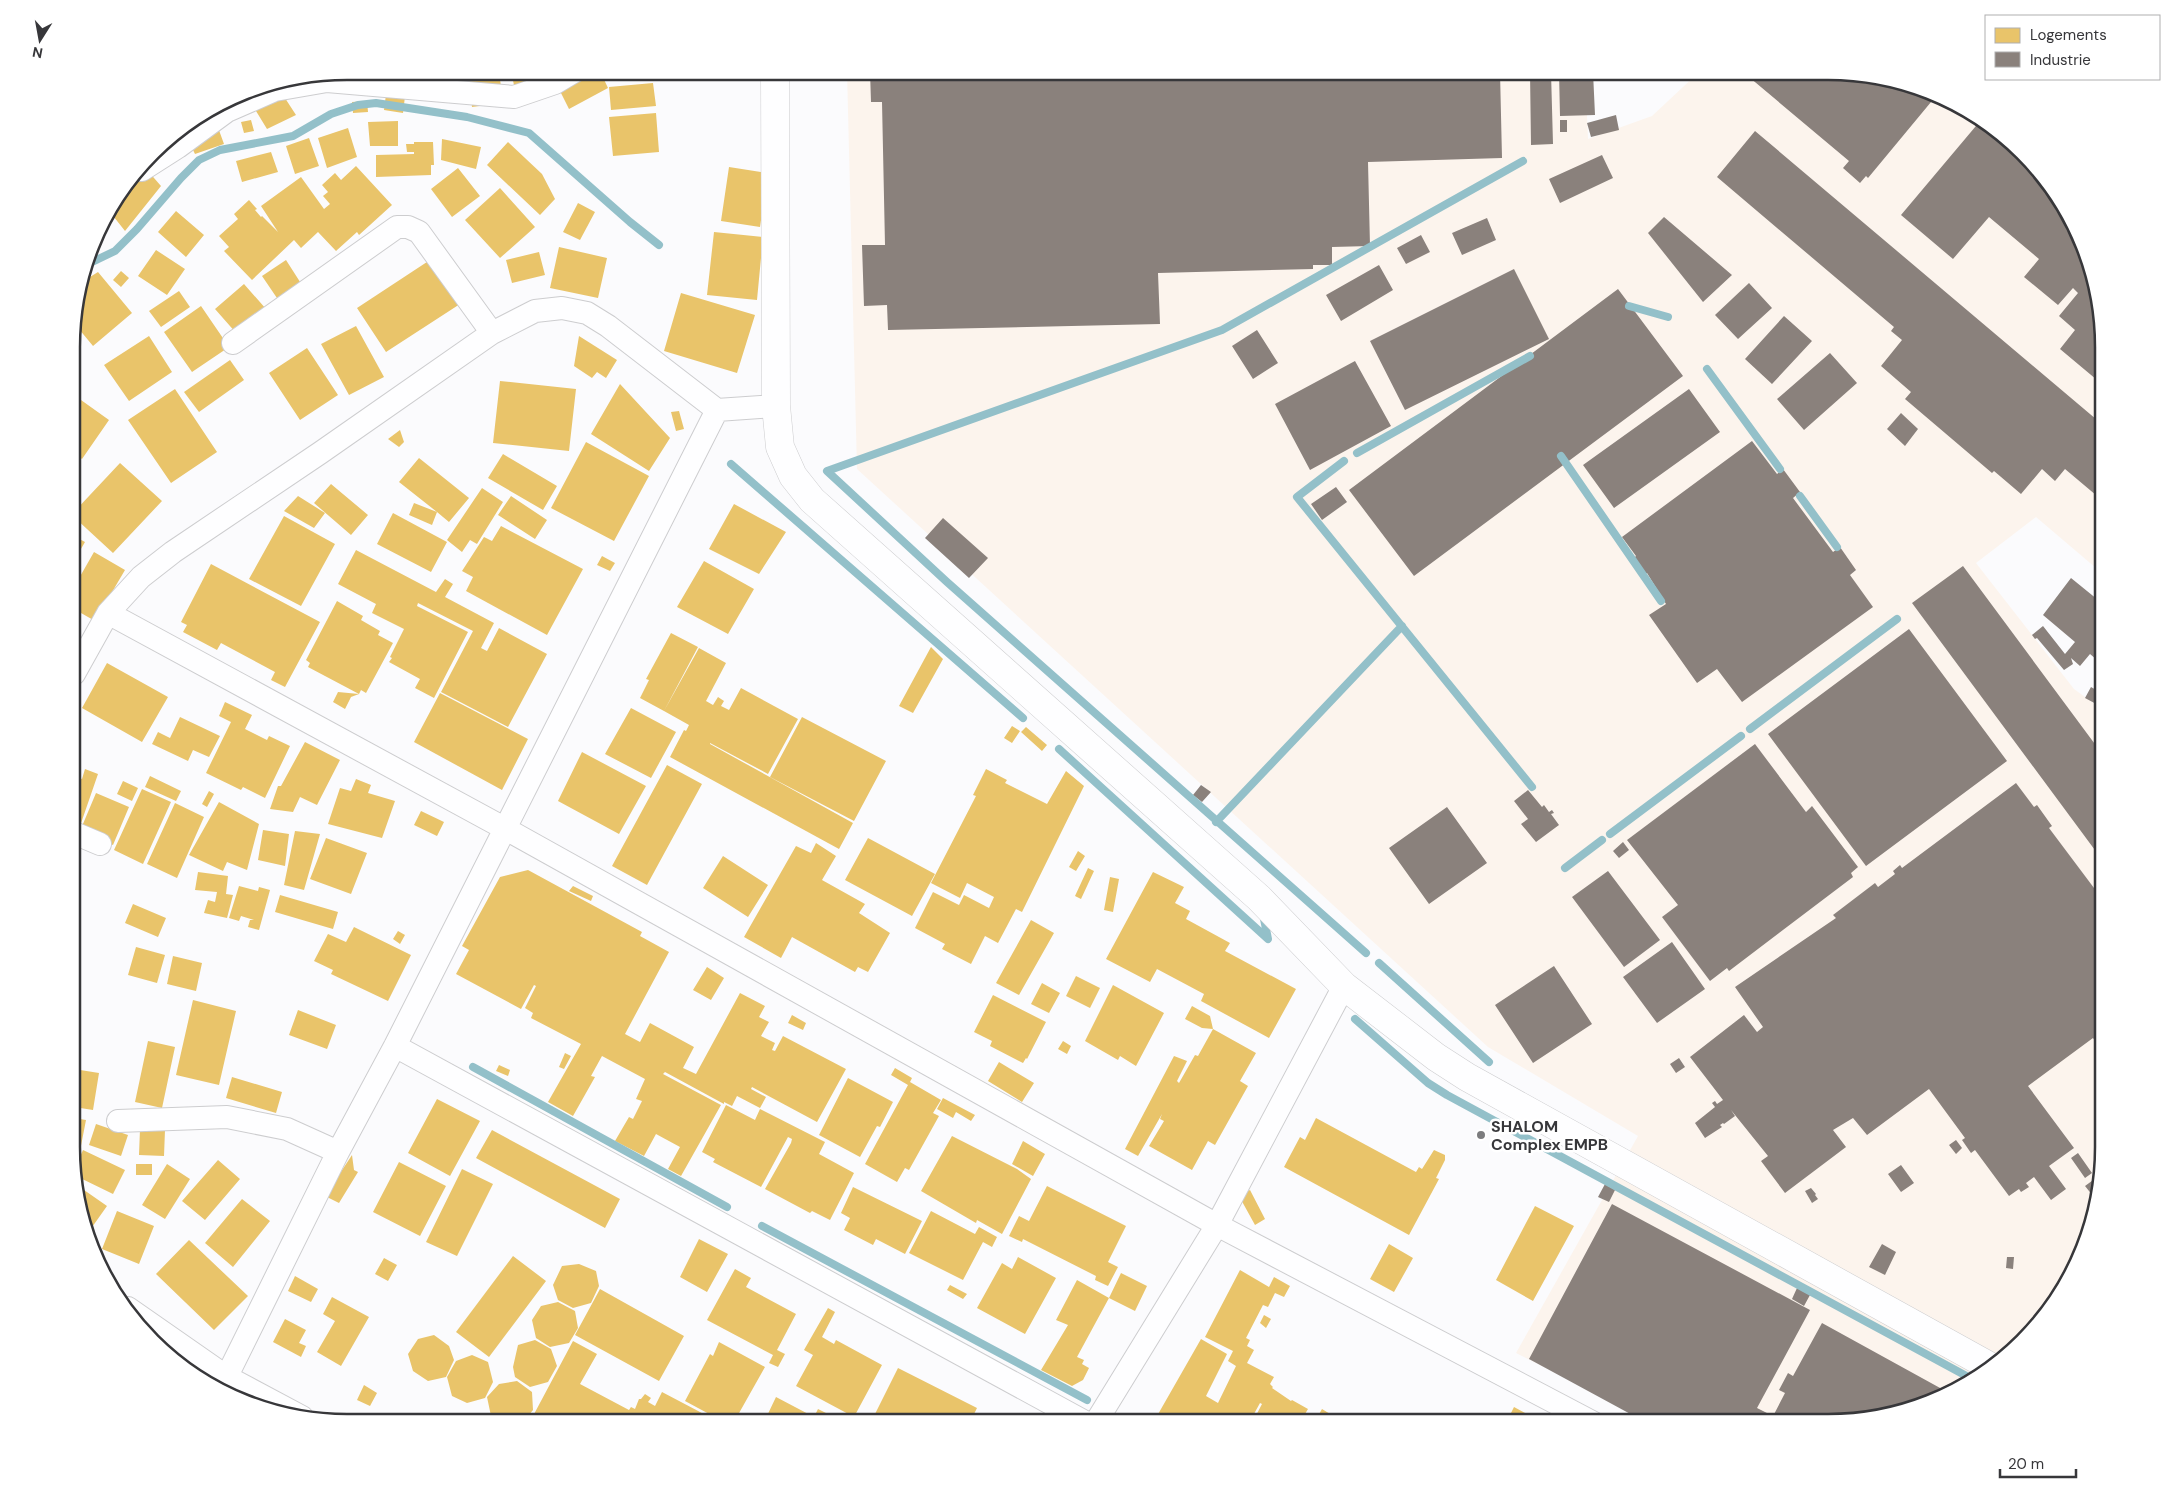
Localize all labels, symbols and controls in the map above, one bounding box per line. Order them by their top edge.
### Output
north arrow [15,15,65,65]
legend [1985,15,2160,80]
text: Logements [2030,25,2107,45]
text: N [31,43,44,63]
text: Industrie [2030,50,2091,70]
place label: SHALOM Complex EMPB [1491,1116,1608,1155]
marker: SHALOM Complex EMPB [1475,1129,1487,1141]
scale bar [2000,1446,2076,1478]
text: 20 m [2008,1454,2044,1474]

